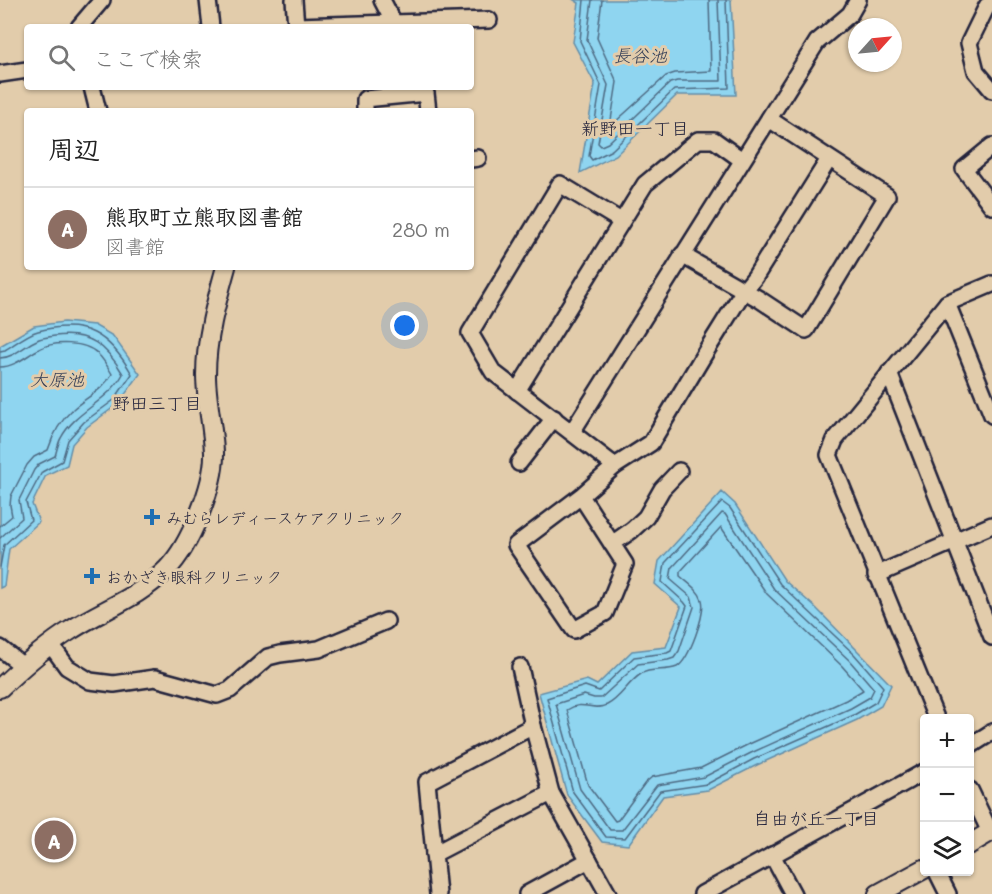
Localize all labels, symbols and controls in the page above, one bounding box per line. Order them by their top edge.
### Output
north arrow [848,18,902,72]
search box [24,24,474,90]
icon: search [45,41,78,74]
water label: 長谷池 [613,43,668,67]
text: ここで検索 [93,44,203,73]
district label: 新野田一丁目 [581,116,689,140]
text: 周辺 [48,132,100,166]
text: 熊取町立熊取図書館 [105,202,303,231]
text: A [61,216,74,242]
text: 280 m [392,216,450,242]
text: 図書館 [105,233,165,259]
your location [390,311,419,340]
water label: 大原池 [30,367,85,391]
district label: 野田三丁目 [112,391,202,415]
place label: みむらレディースケアクリニック [166,507,404,528]
marker: みむらレディースケアクリニック [143,508,161,526]
place label: おかざき眼科クリニック [106,566,282,587]
marker: おかざき眼科クリニック [83,567,101,585]
map controls [920,714,974,876]
button: + [920,714,974,768]
button: − [920,768,974,822]
district label: 自由が丘一丁目 [753,806,879,830]
pin: A [34,818,74,862]
button: layers [920,822,974,876]

